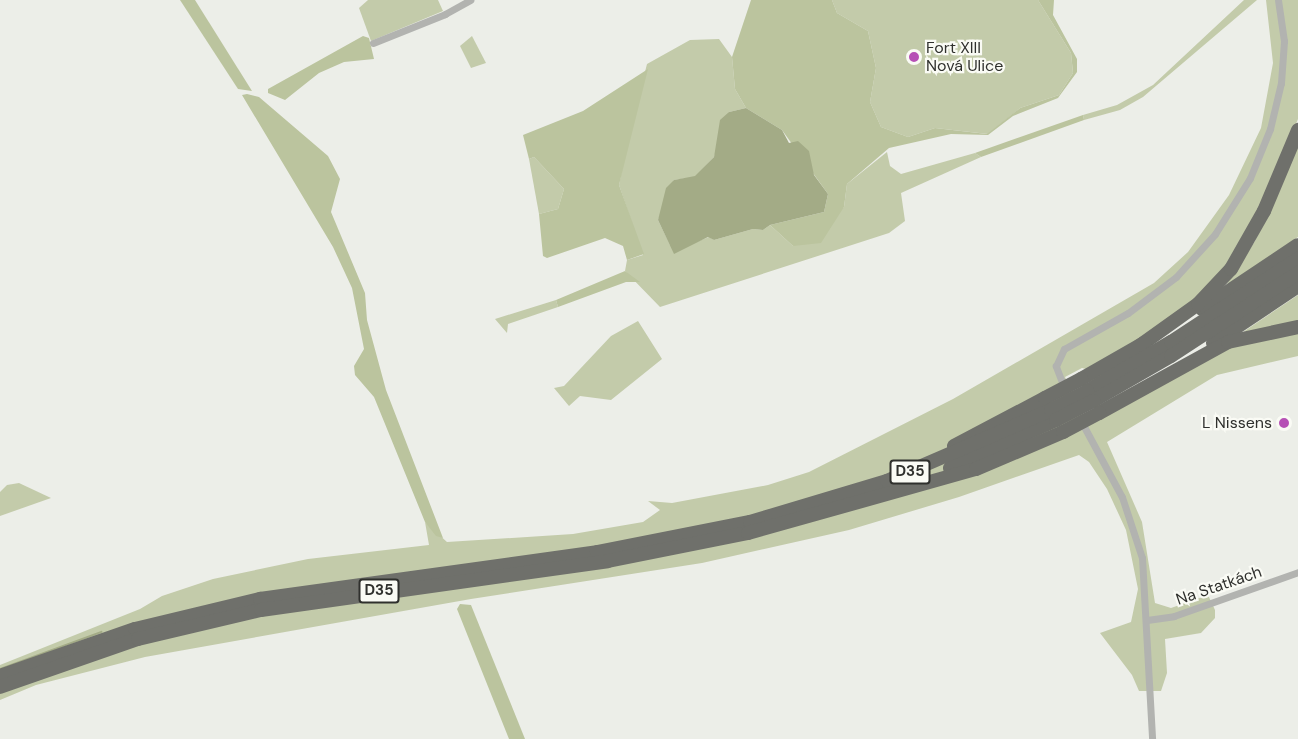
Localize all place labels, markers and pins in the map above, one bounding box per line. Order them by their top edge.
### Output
place label: Fort XIII Nová Ulice [926,38,1003,76]
marker: Fort XIII Nová Ulice [907,50,921,64]
place label: L Nissens [1202,413,1272,433]
marker: L Nissens [1277,416,1291,430]

